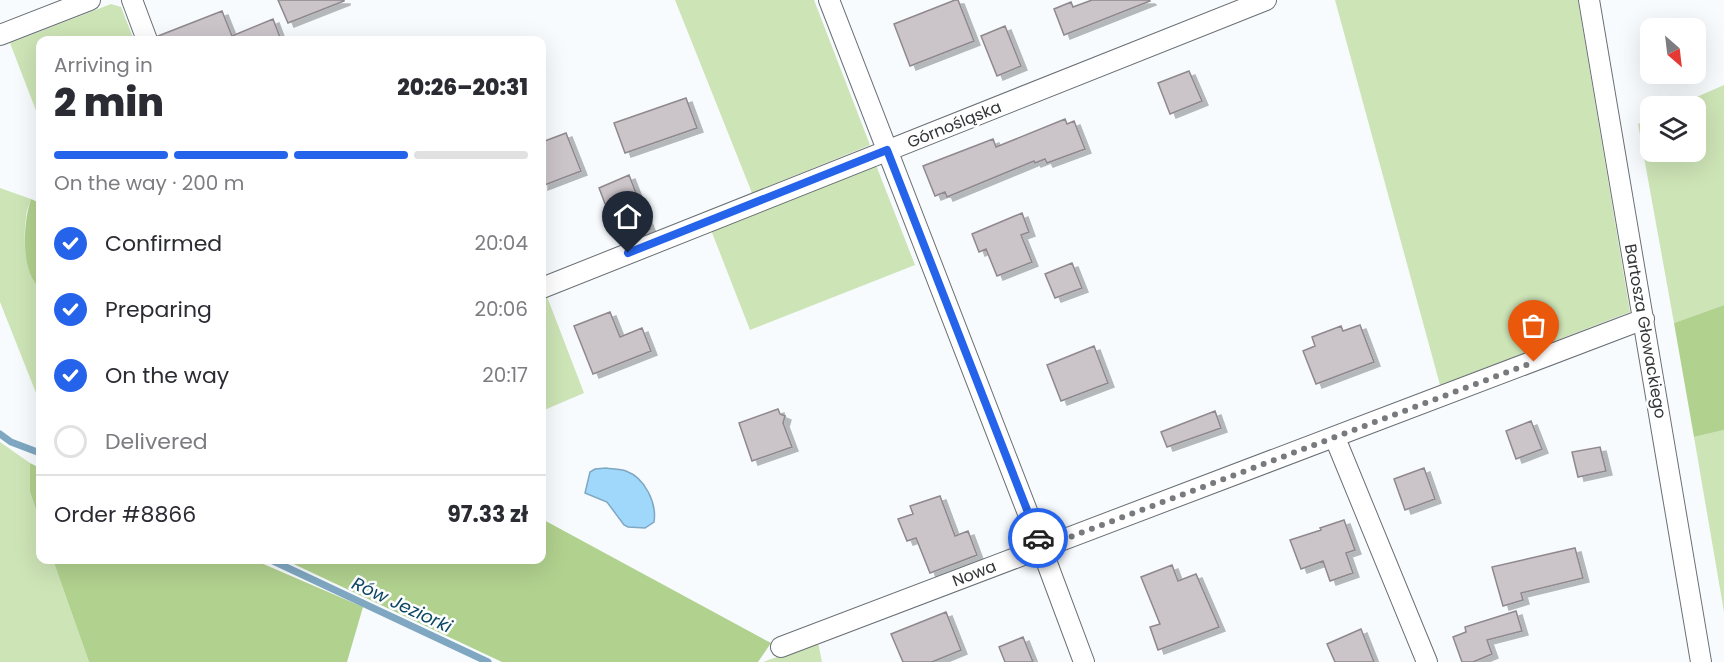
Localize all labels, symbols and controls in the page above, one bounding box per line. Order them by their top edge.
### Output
north arrow [1640,18,1706,84]
map controls [1640,18,1706,162]
text: Arriving in [54,51,153,79]
text: 20:26–20:31 [397,72,528,103]
text: 2 min [54,75,164,130]
street label: Górnośląska [904,95,1005,154]
button: layers [1640,96,1706,162]
text: On the way · 200 m [54,169,244,197]
pin [602,191,653,253]
icon: home [611,200,644,233]
icon: check [54,227,87,260]
text: Confirmed [105,228,222,259]
text: 20:04 [475,229,528,257]
street label: Bartosza Głowackiego [1619,242,1672,420]
icon: check [54,293,87,326]
text: Preparing [105,294,212,325]
text: 20:06 [474,295,528,323]
pin [1508,300,1559,362]
icon: bag [1517,309,1550,342]
icon: check [54,359,87,392]
text: On the way [105,360,229,391]
text: 20:17 [482,361,528,389]
text: Delivered [105,426,208,457]
text: Order #8866 [54,499,196,530]
text: 97.33 zł [447,499,528,530]
courier [1008,508,1068,568]
icon: car [1022,522,1055,555]
street label: Nowa [949,555,1000,592]
water label: Rów Jeziorki [348,570,457,639]

